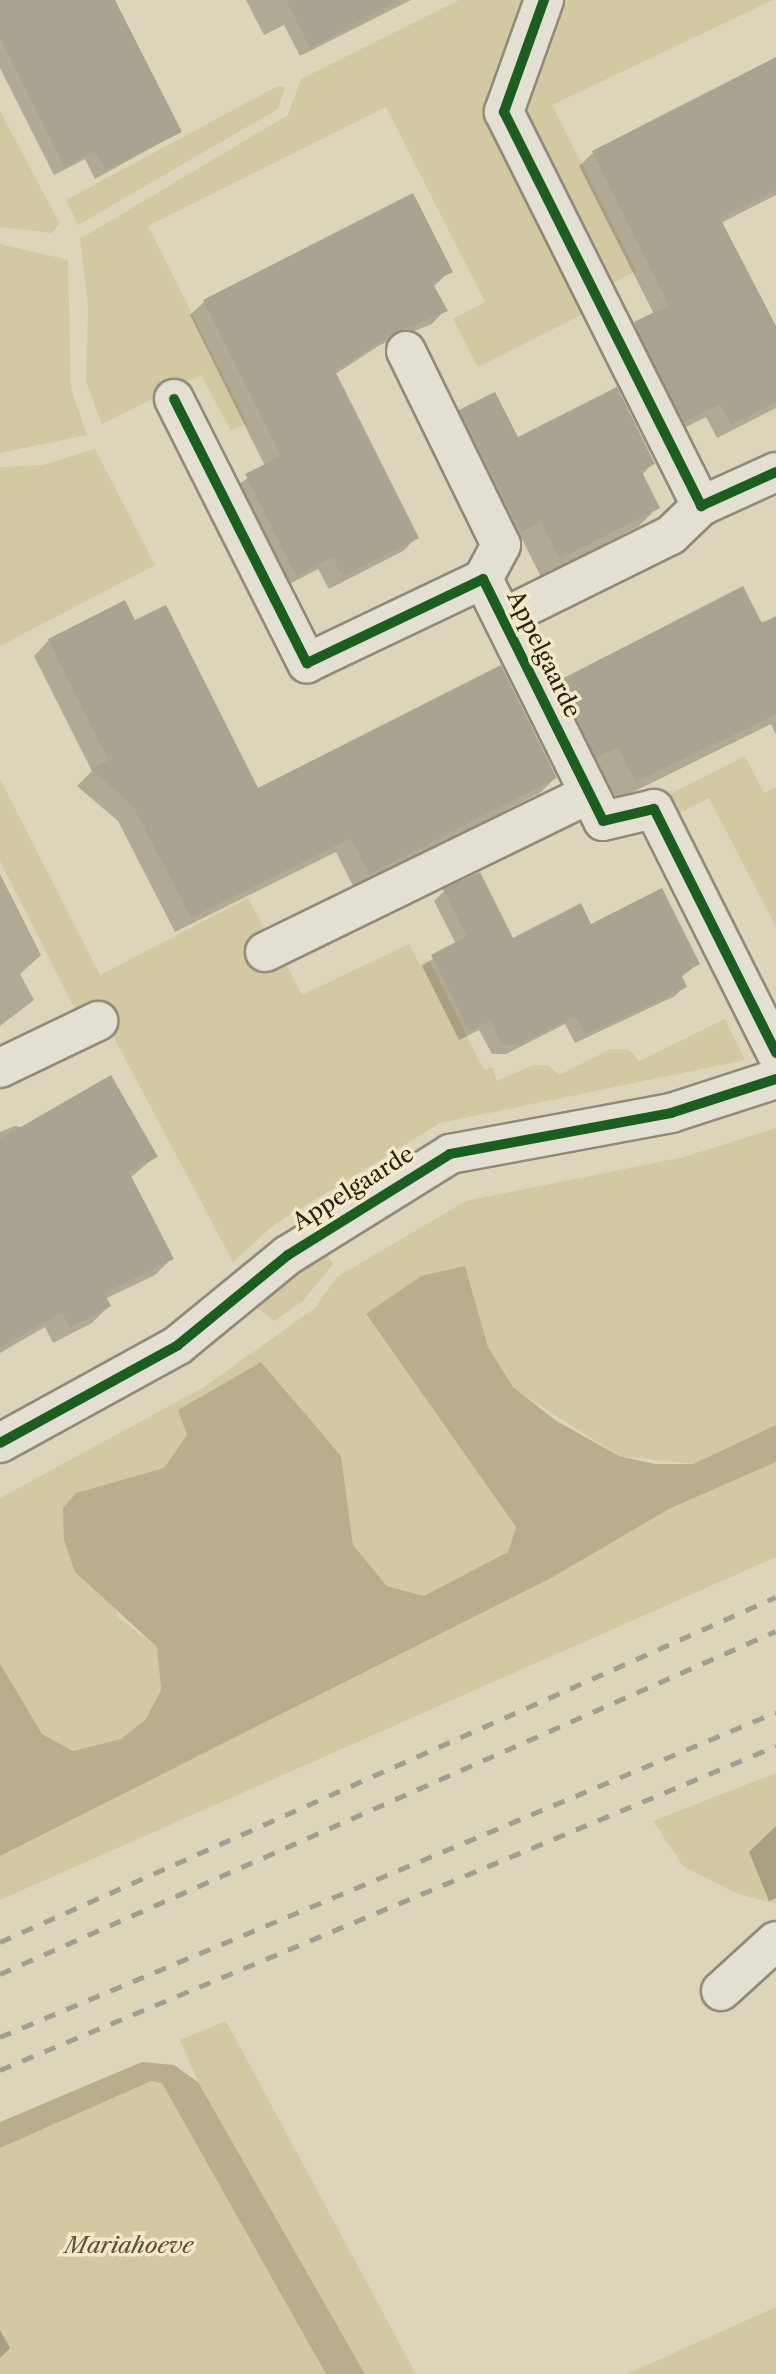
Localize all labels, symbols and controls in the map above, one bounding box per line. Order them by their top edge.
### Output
street label: Appelgaarde [501,586,587,722]
street label: Appelgaarde [287,1140,419,1236]
park label: Mariahoeve [65,2231,193,2259]

